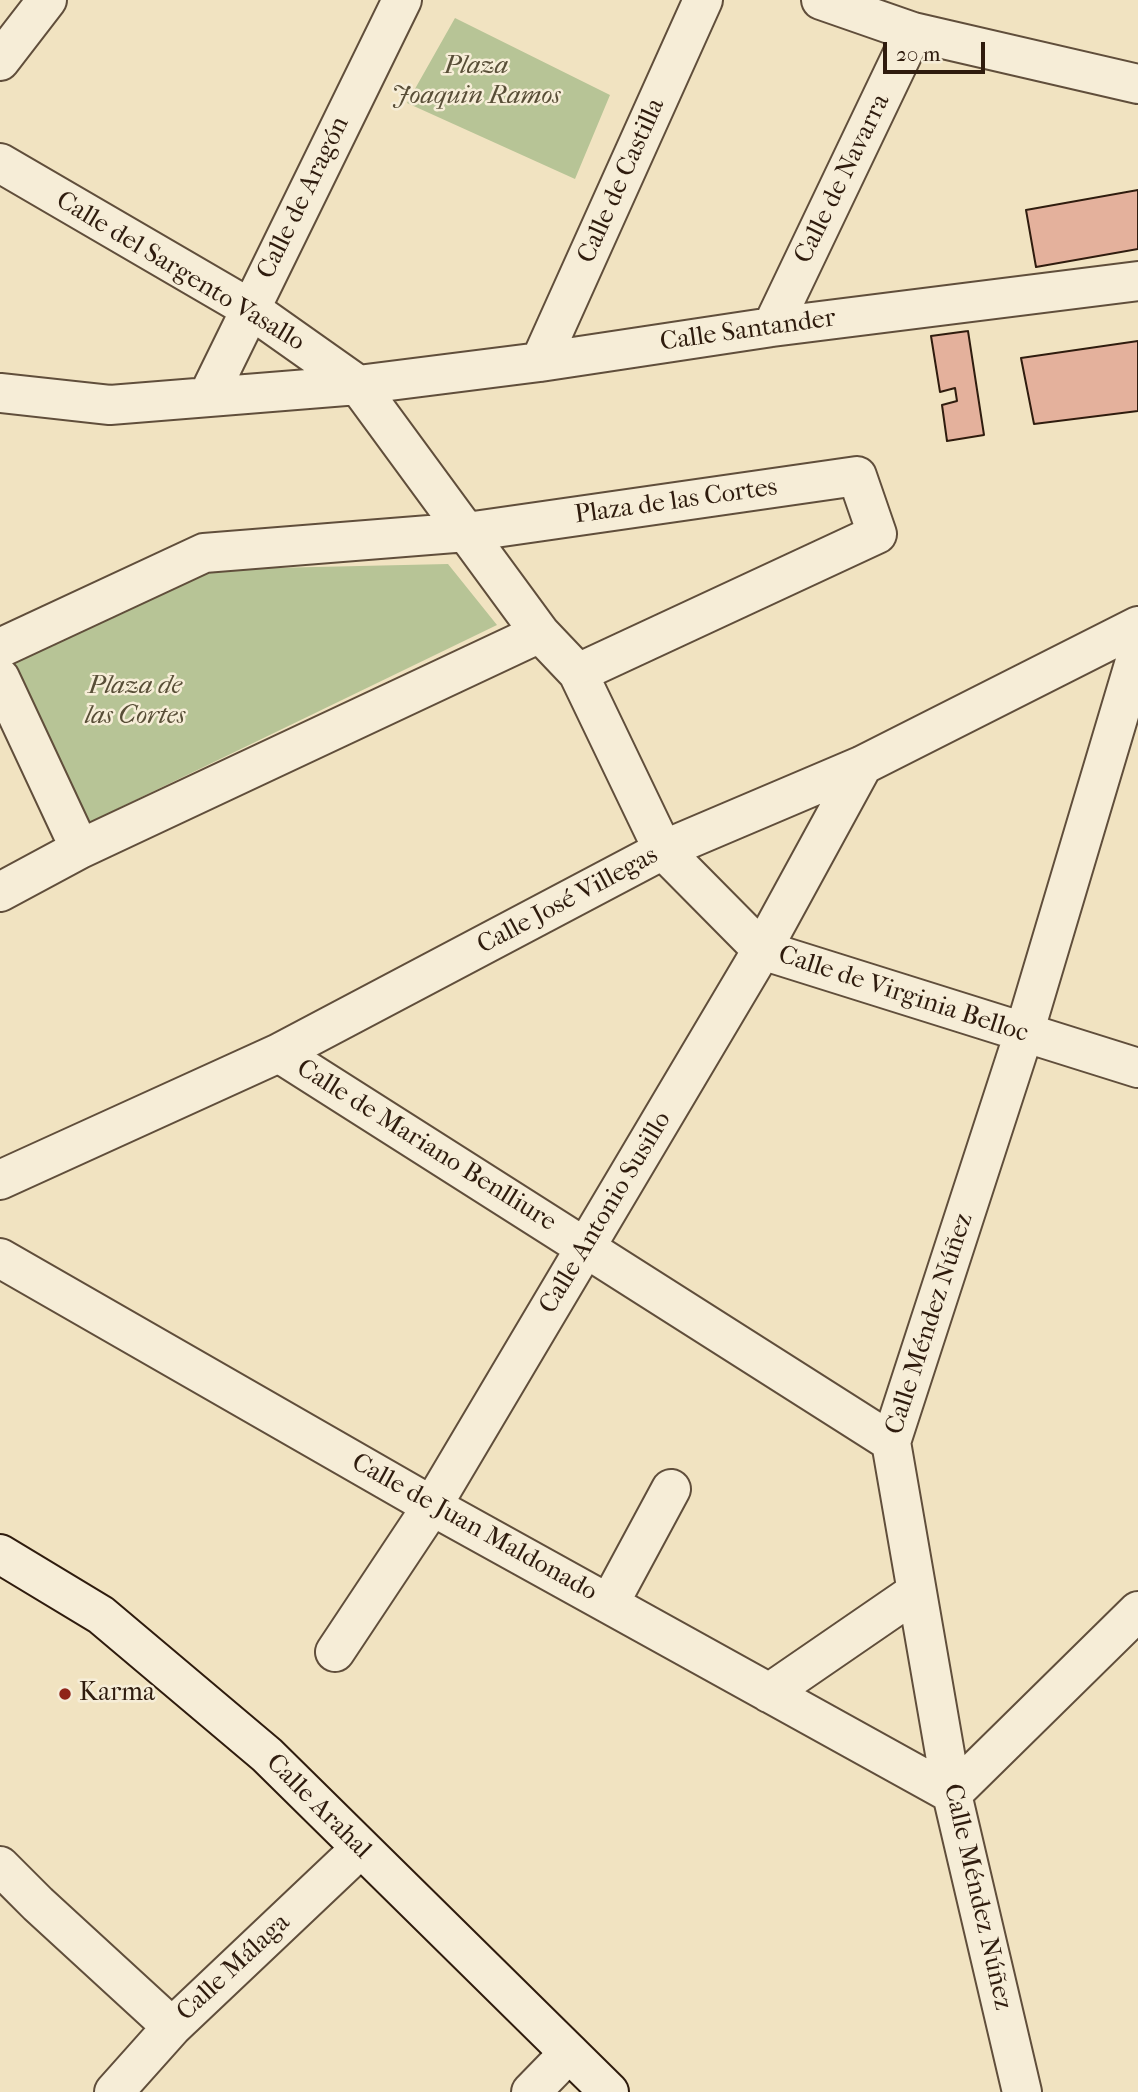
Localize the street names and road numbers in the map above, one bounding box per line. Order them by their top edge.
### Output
street label: Calle de Navarra [789,89,897,269]
street label: Calle de Castilla [572,94,672,268]
street label: Calle de Aragón [251,112,357,284]
street label: Calle del Sargento Vasallo [50,185,310,359]
street label: Calle Santander [658,303,838,359]
street label: Plaza de las Cortes [573,472,779,532]
street label: Calle José Villegas [473,840,663,962]
street label: Calle de Virginia Belloc [774,940,1032,1050]
street label: Calle de Mariano Benlliure [290,1053,562,1239]
street label: Calle Antonio Susillo [533,1106,679,1320]
street label: Calle Méndez Núñez [879,1209,981,1439]
street label: Calle de Juan Maldonado [346,1447,602,1609]
street label: Calle Arahal [259,1748,377,1866]
street label: Calle Méndez Núñez [936,1781,1018,2013]
street label: Calle Málaga [171,1908,297,2028]

